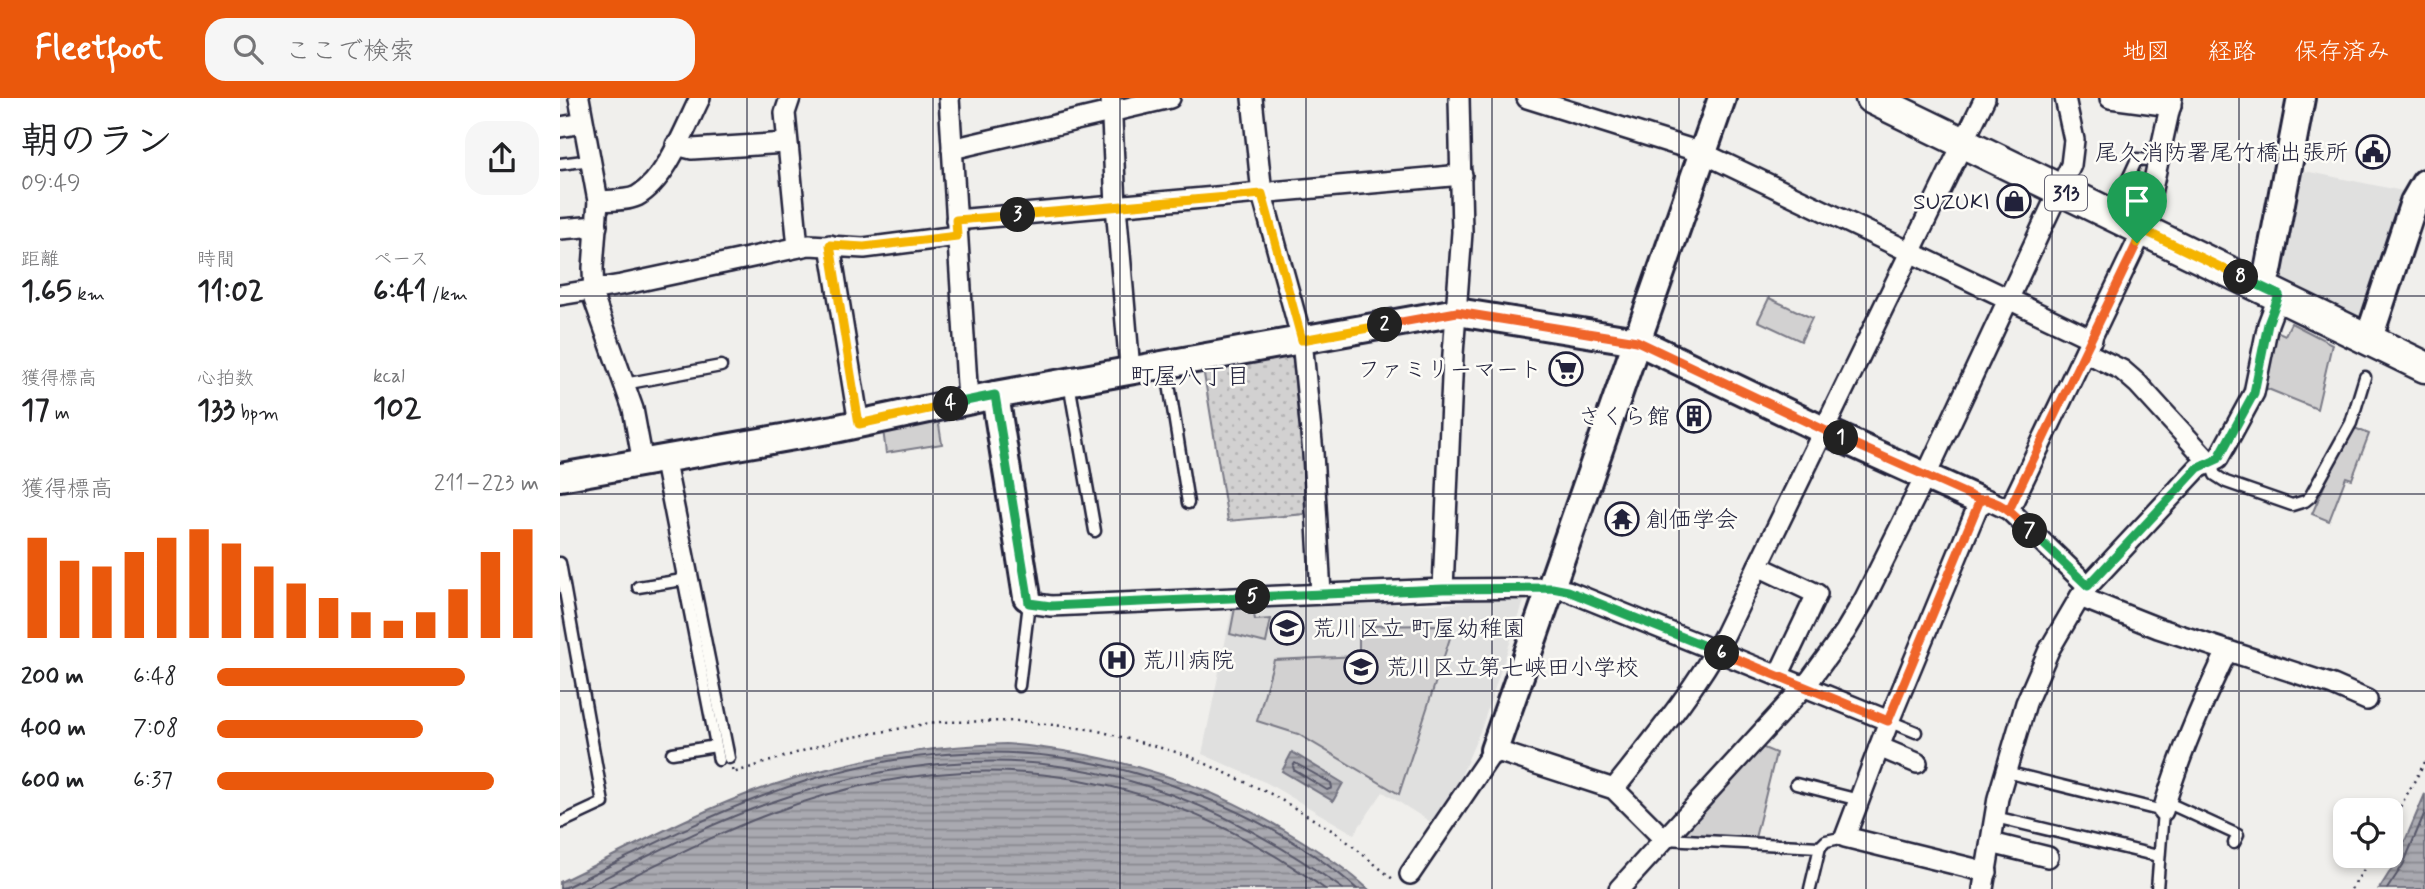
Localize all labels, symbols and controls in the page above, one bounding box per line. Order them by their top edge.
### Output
search box [205,18,695,81]
text: Fleetfoot [35,27,163,71]
icon: search [229,30,267,68]
text: ここで検索 [285,35,415,69]
text: 地図 [2122,37,2170,68]
text: 経路 [2208,37,2256,68]
text: 保存済み [2294,37,2390,68]
text: 朝のラン [21,118,173,167]
button: share [465,121,539,195]
public building icon: 尾久消防署尾竹橋出張所 [2354,133,2392,171]
place label: 尾久消防署尾竹橋出張所 [2095,139,2348,169]
text: 09:49 [21,169,81,199]
pin [2107,171,2167,243]
road number: 313 [2045,176,2087,210]
shop icon: SUZUKI [1995,182,2033,220]
icon: arrive [2118,182,2156,220]
place label: SUZUKI [1913,188,1990,218]
pin: 3 [1000,198,1036,232]
text: 3 [1013,202,1022,227]
text: 距離 [21,247,59,272]
text: 時間 [197,247,235,272]
text: ペース [373,247,429,272]
pin: 8 [2224,260,2258,294]
text: 8 [2235,264,2246,289]
text: 1.65 [21,272,72,311]
text: 11:02 [197,272,264,311]
text: 6:41 [373,272,427,311]
text: km [72,282,105,307]
text: /km [427,282,468,307]
pin: 2 [1368,308,1402,342]
text: 2 [1380,312,1389,337]
supermarket icon: ファミリーマート [1547,350,1585,388]
place label: ファミリーマート [1358,356,1542,386]
district label: 町屋八丁目 [1130,362,1250,393]
text: kcal [373,364,405,389]
text: 獲得標高 [21,366,97,391]
text: 心拍数 [197,366,254,391]
pin: 4 [934,386,968,422]
text: 102 [373,389,421,428]
text: 17 [21,391,50,430]
text: 133 [197,391,235,430]
text: 4 [945,391,956,416]
building icon: さくら館 [1675,397,1713,435]
text: m [50,401,70,426]
text: bpm [235,401,279,426]
place label: さくら館 [1578,403,1670,433]
pin: 1 [1824,420,1858,456]
text: 1 [1836,425,1845,450]
text: 211–223 m [434,469,539,499]
text: 獲得標高 [21,475,113,505]
temple icon: 創価学会 [1603,500,1641,538]
place label: 創価学会 [1646,506,1738,536]
pin: 7 [2012,514,2048,548]
text: 7 [2024,518,2035,543]
pin: 5 [1236,580,1270,614]
text: 5 [1247,584,1258,609]
school or university icon: 荒川区立 町屋幼稚園 [1268,609,1306,647]
place label: 荒川区立 町屋幼稚園 [1312,615,1525,645]
pin: 6 [1704,636,1740,670]
text: 6 [1717,640,1726,665]
hospital icon: 荒川病院 [1098,641,1136,679]
place label: 荒川病院 [1142,647,1234,677]
school or university icon: 荒川区立第七峡田小学校 [1342,648,1380,686]
place label: 荒川区立第七峡田小学校 [1386,654,1639,684]
text: 200 m [21,662,84,692]
text: 6:48 [133,662,177,692]
text: 400 m [21,714,86,744]
text: 7:08 [133,714,179,744]
text: 600 m [21,766,84,796]
text: 6:37 [133,766,173,796]
map controls [2333,798,2403,868]
button: locate [2333,798,2403,868]

